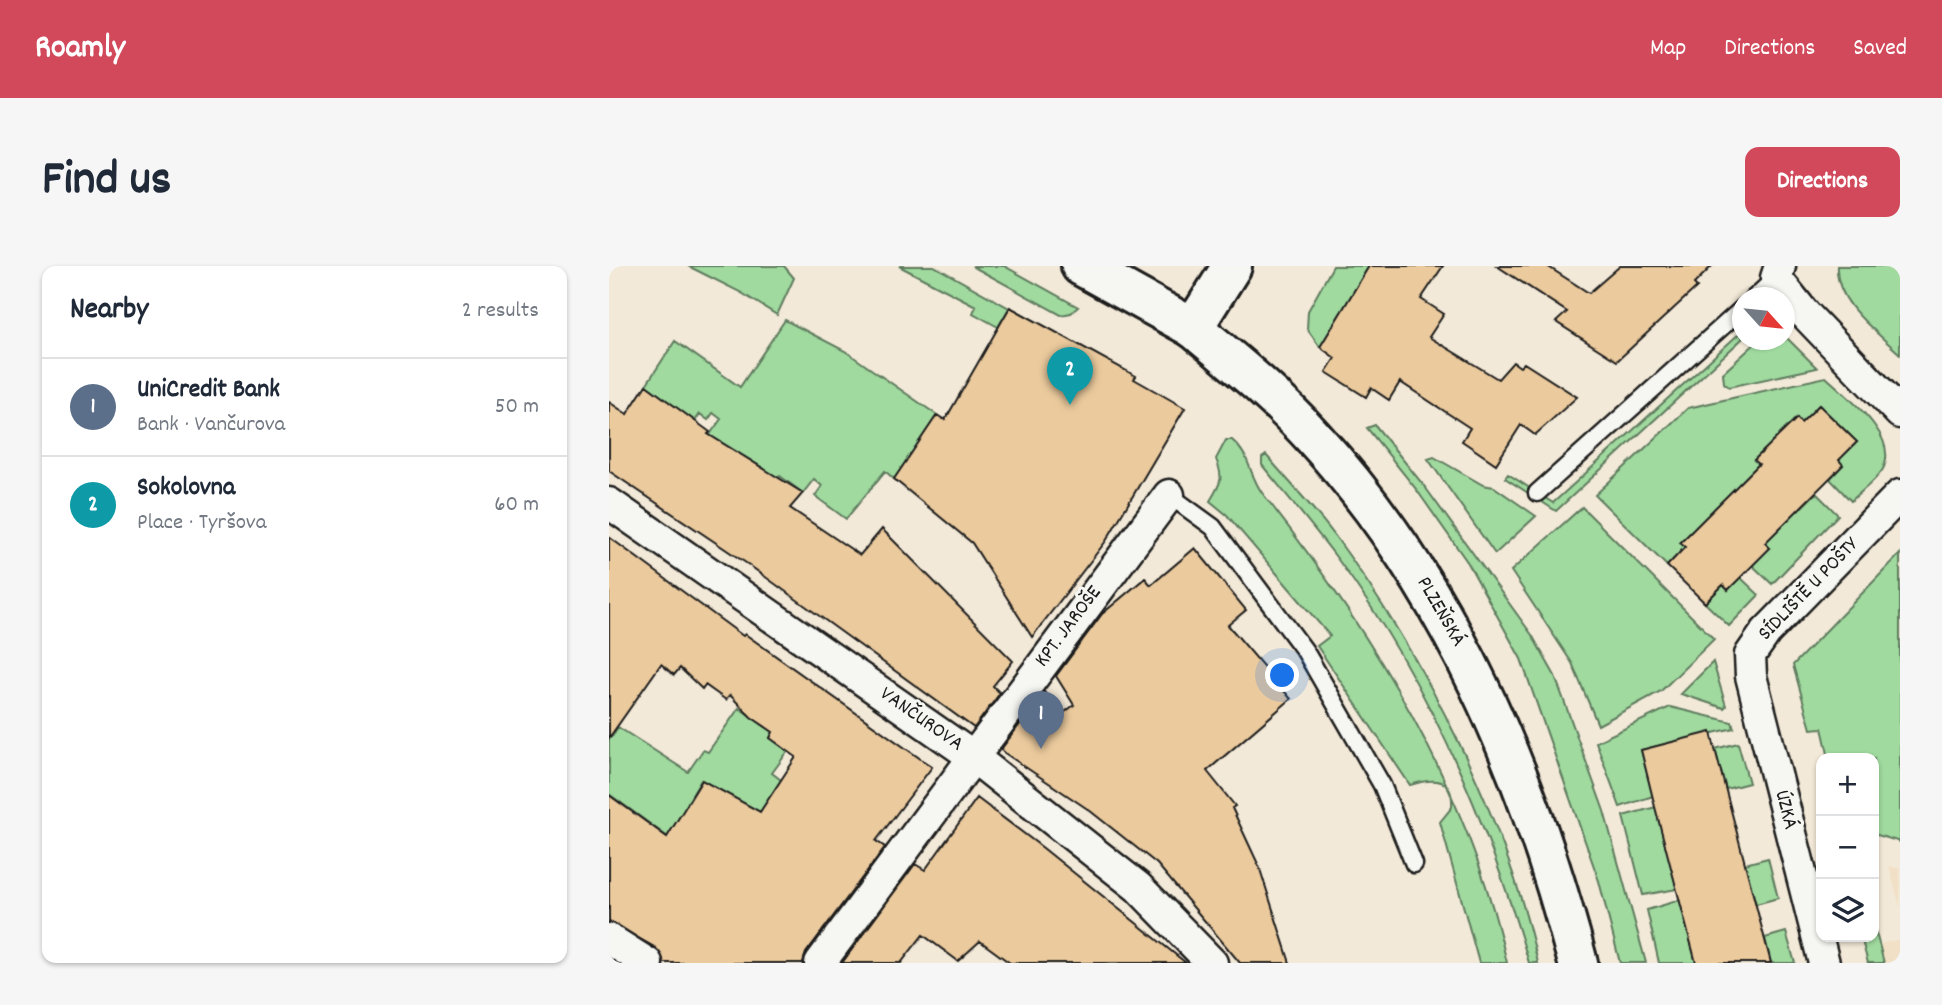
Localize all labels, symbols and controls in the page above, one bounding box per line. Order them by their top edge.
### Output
text: Roamly [35,26,125,73]
text: Map [1650,32,1686,66]
text: Directions [1724,32,1815,66]
text: Saved [1853,32,1907,66]
text: Find us [42,147,171,217]
button: Directions [1745,147,1900,217]
north arrow [1732,287,1795,350]
text: Nearby [70,290,148,333]
text: 2 results [462,295,539,328]
pin: 2 [1047,347,1093,405]
text: UniCredit Bank [137,372,280,409]
text: 1 [90,391,96,424]
text: 50 m [495,391,539,424]
text: Bank · Vančurova [137,409,285,442]
text: Sokolovna [137,470,235,507]
text: 2 [88,489,98,522]
text: 60 m [494,489,539,522]
text: Place · Tyršova [137,507,266,540]
street label: SÍDLIŠTĚ U POŠTY [1752,531,1867,649]
street label: PLZEŇSKÁ [1408,571,1472,653]
street label: KPT. JAROŠE [1028,579,1110,674]
your location [1265,658,1299,692]
street label: VANČUROVA [873,680,969,760]
pin: 1 [1018,691,1064,749]
map controls [1816,753,1879,942]
button: + [1816,753,1879,816]
street label: ÚZKÁ [1766,787,1804,833]
button: − [1816,816,1879,879]
button: layers [1816,879,1879,942]

